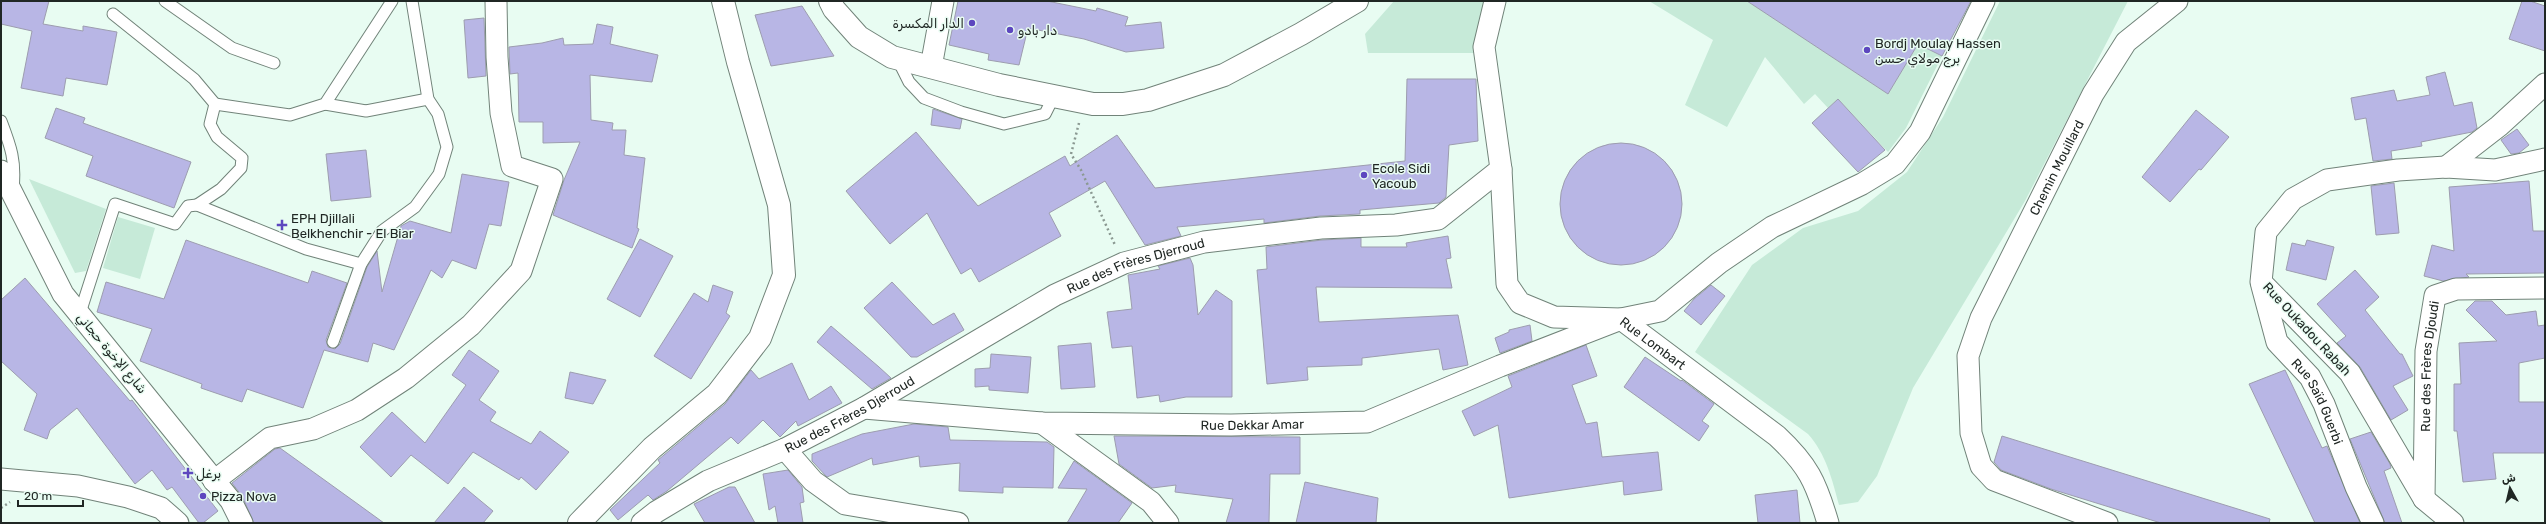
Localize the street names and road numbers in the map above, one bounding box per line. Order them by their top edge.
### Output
street label: Chemin Mouillard [2026,117,2086,218]
street label: Rue des Frères Djerroud [1064,235,1206,296]
street label: Rue Oukadou Rabah [2260,279,2354,379]
street label: Rue des Frères Djoudi [2417,300,2442,432]
street label: شارع الإخوة حجاني [72,310,150,398]
street label: Rue Lombart [1617,314,1689,372]
street label: Rue Saïd Guerbi [2289,355,2346,446]
street label: Rue des Frères Djerroud [782,373,917,455]
street label: Rue Dekkar Amar [1201,416,1304,433]

